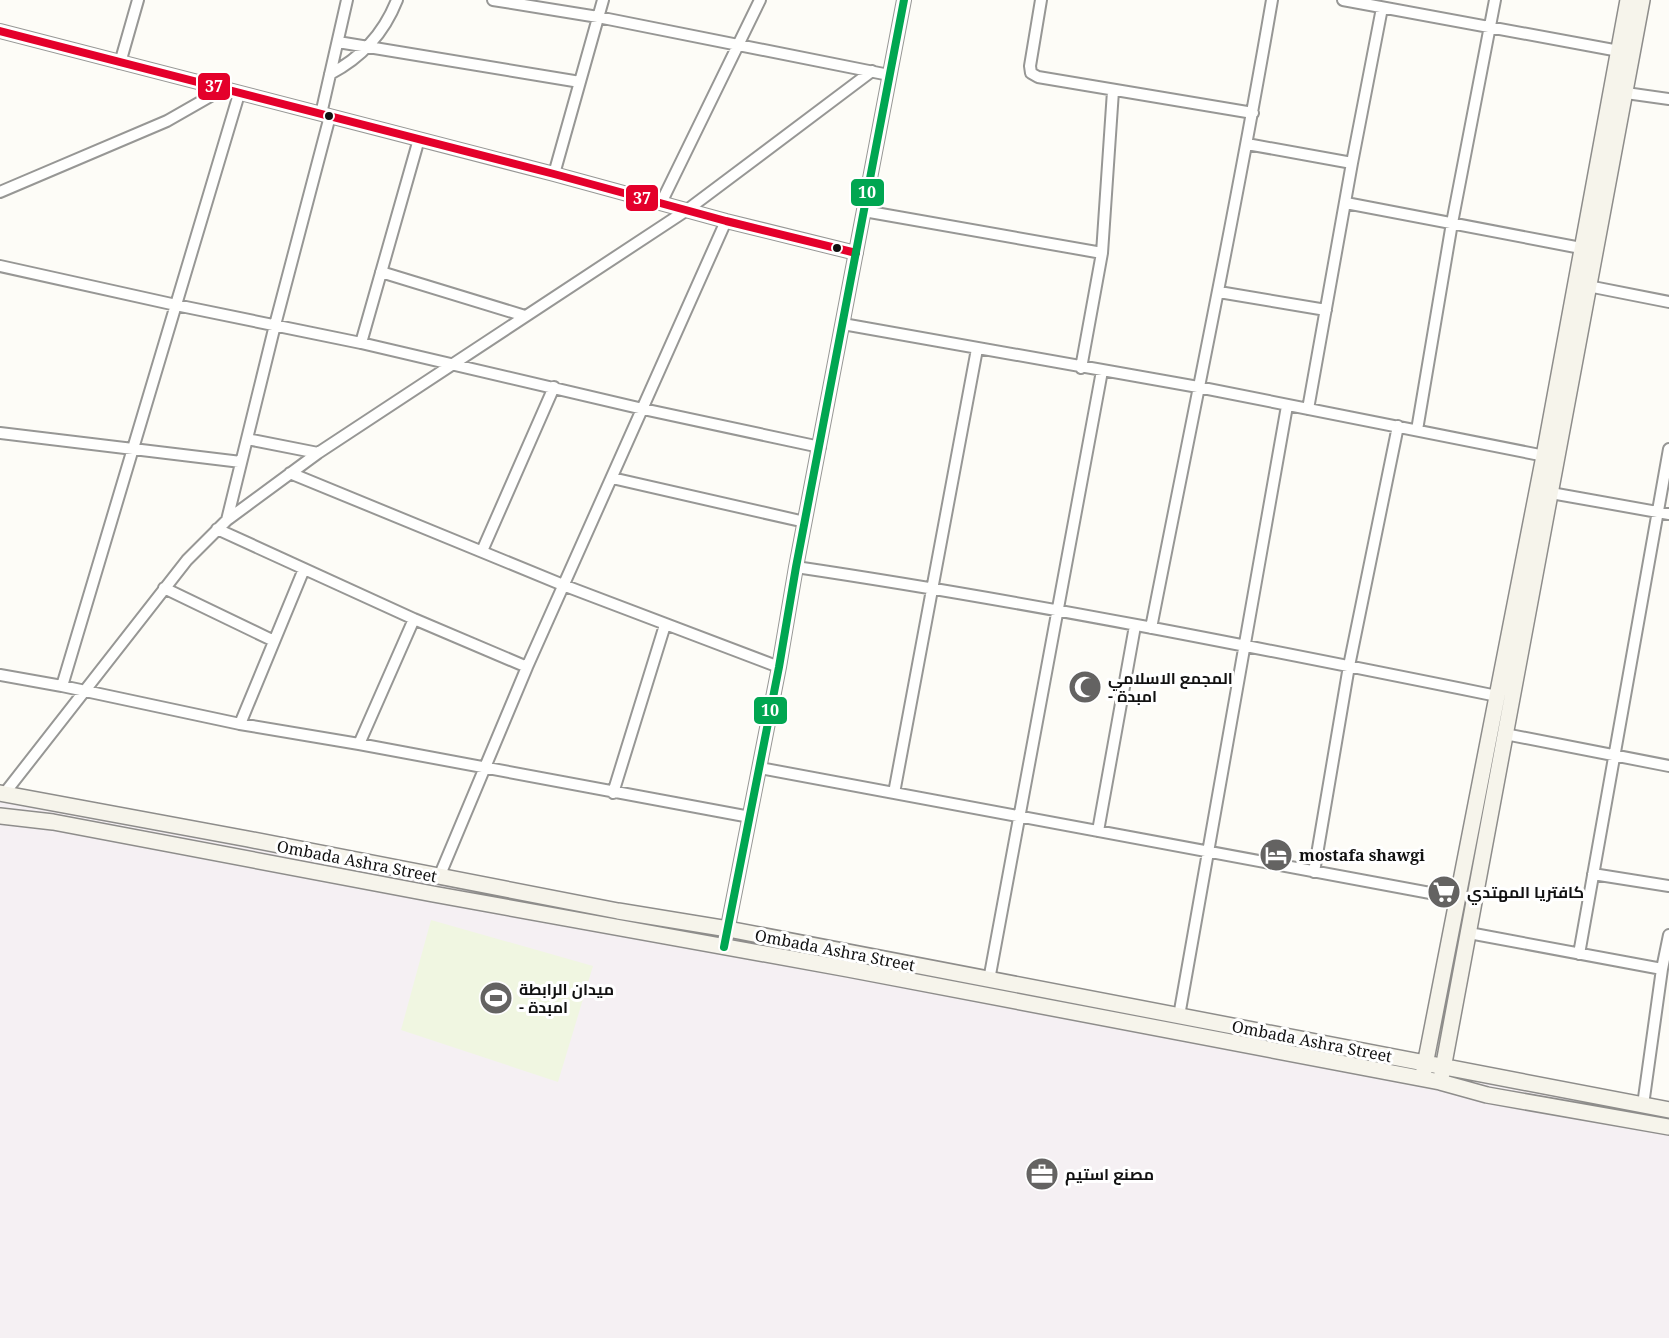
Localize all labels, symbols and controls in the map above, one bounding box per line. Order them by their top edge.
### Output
line badge: 37 [197,72,231,101]
text: 37 [205,75,223,97]
unlabelled marker [323,110,335,122]
line badge: 10 [850,178,885,207]
text: 10 [858,181,876,203]
line badge: 37 [625,184,659,212]
text: 37 [633,187,651,209]
unlabelled marker [831,242,843,254]
place label: المجمع الاسلامي - امبدة [1108,667,1233,707]
mosque icon: المجمع الاسلامي - امبدة [1067,669,1103,705]
line badge: 10 [753,696,788,725]
text: 10 [761,699,779,721]
street label: Ombada Ashra Street [275,835,439,887]
hotel icon: mostafa shawgi [1258,837,1294,873]
place label: mostafa shawgi [1299,844,1425,866]
supermarket icon: كافتريا المهتدي [1426,874,1462,910]
place label: كافتريا المهتدي [1467,881,1584,905]
street label: Ombada Ashra Street [753,924,917,976]
place label: ميدان الرابطة - امبدة [519,978,614,1018]
sports icon: ميدان الرابطة - امبدة [478,980,514,1016]
street label: Ombada Ashra Street [1230,1015,1394,1067]
office icon: مصنع استيم [1024,1156,1060,1192]
place label: مصنع استيم [1065,1163,1154,1186]

